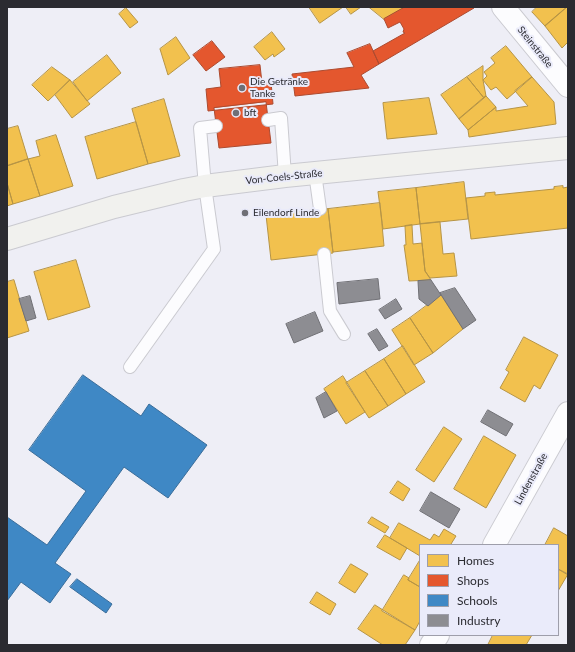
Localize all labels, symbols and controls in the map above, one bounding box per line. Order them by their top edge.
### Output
street label: Steinstraße [515,24,555,70]
place label: Die Getränke Tanke [250,76,308,100]
marker: Die Getränke Tanke [237,83,247,93]
place label: bft [244,107,256,119]
marker: bft [231,108,241,118]
street label: Von-Coels-Straße [245,167,323,187]
place label: Eilendorf Linde [253,207,319,219]
marker: Eilendorf Linde [240,208,250,218]
street label: Lindenstraße [512,451,550,507]
legend [419,544,559,636]
text: Homes [457,553,494,568]
text: Shops [457,573,489,588]
text: Schools [457,593,498,608]
text: Industry [457,613,500,628]

